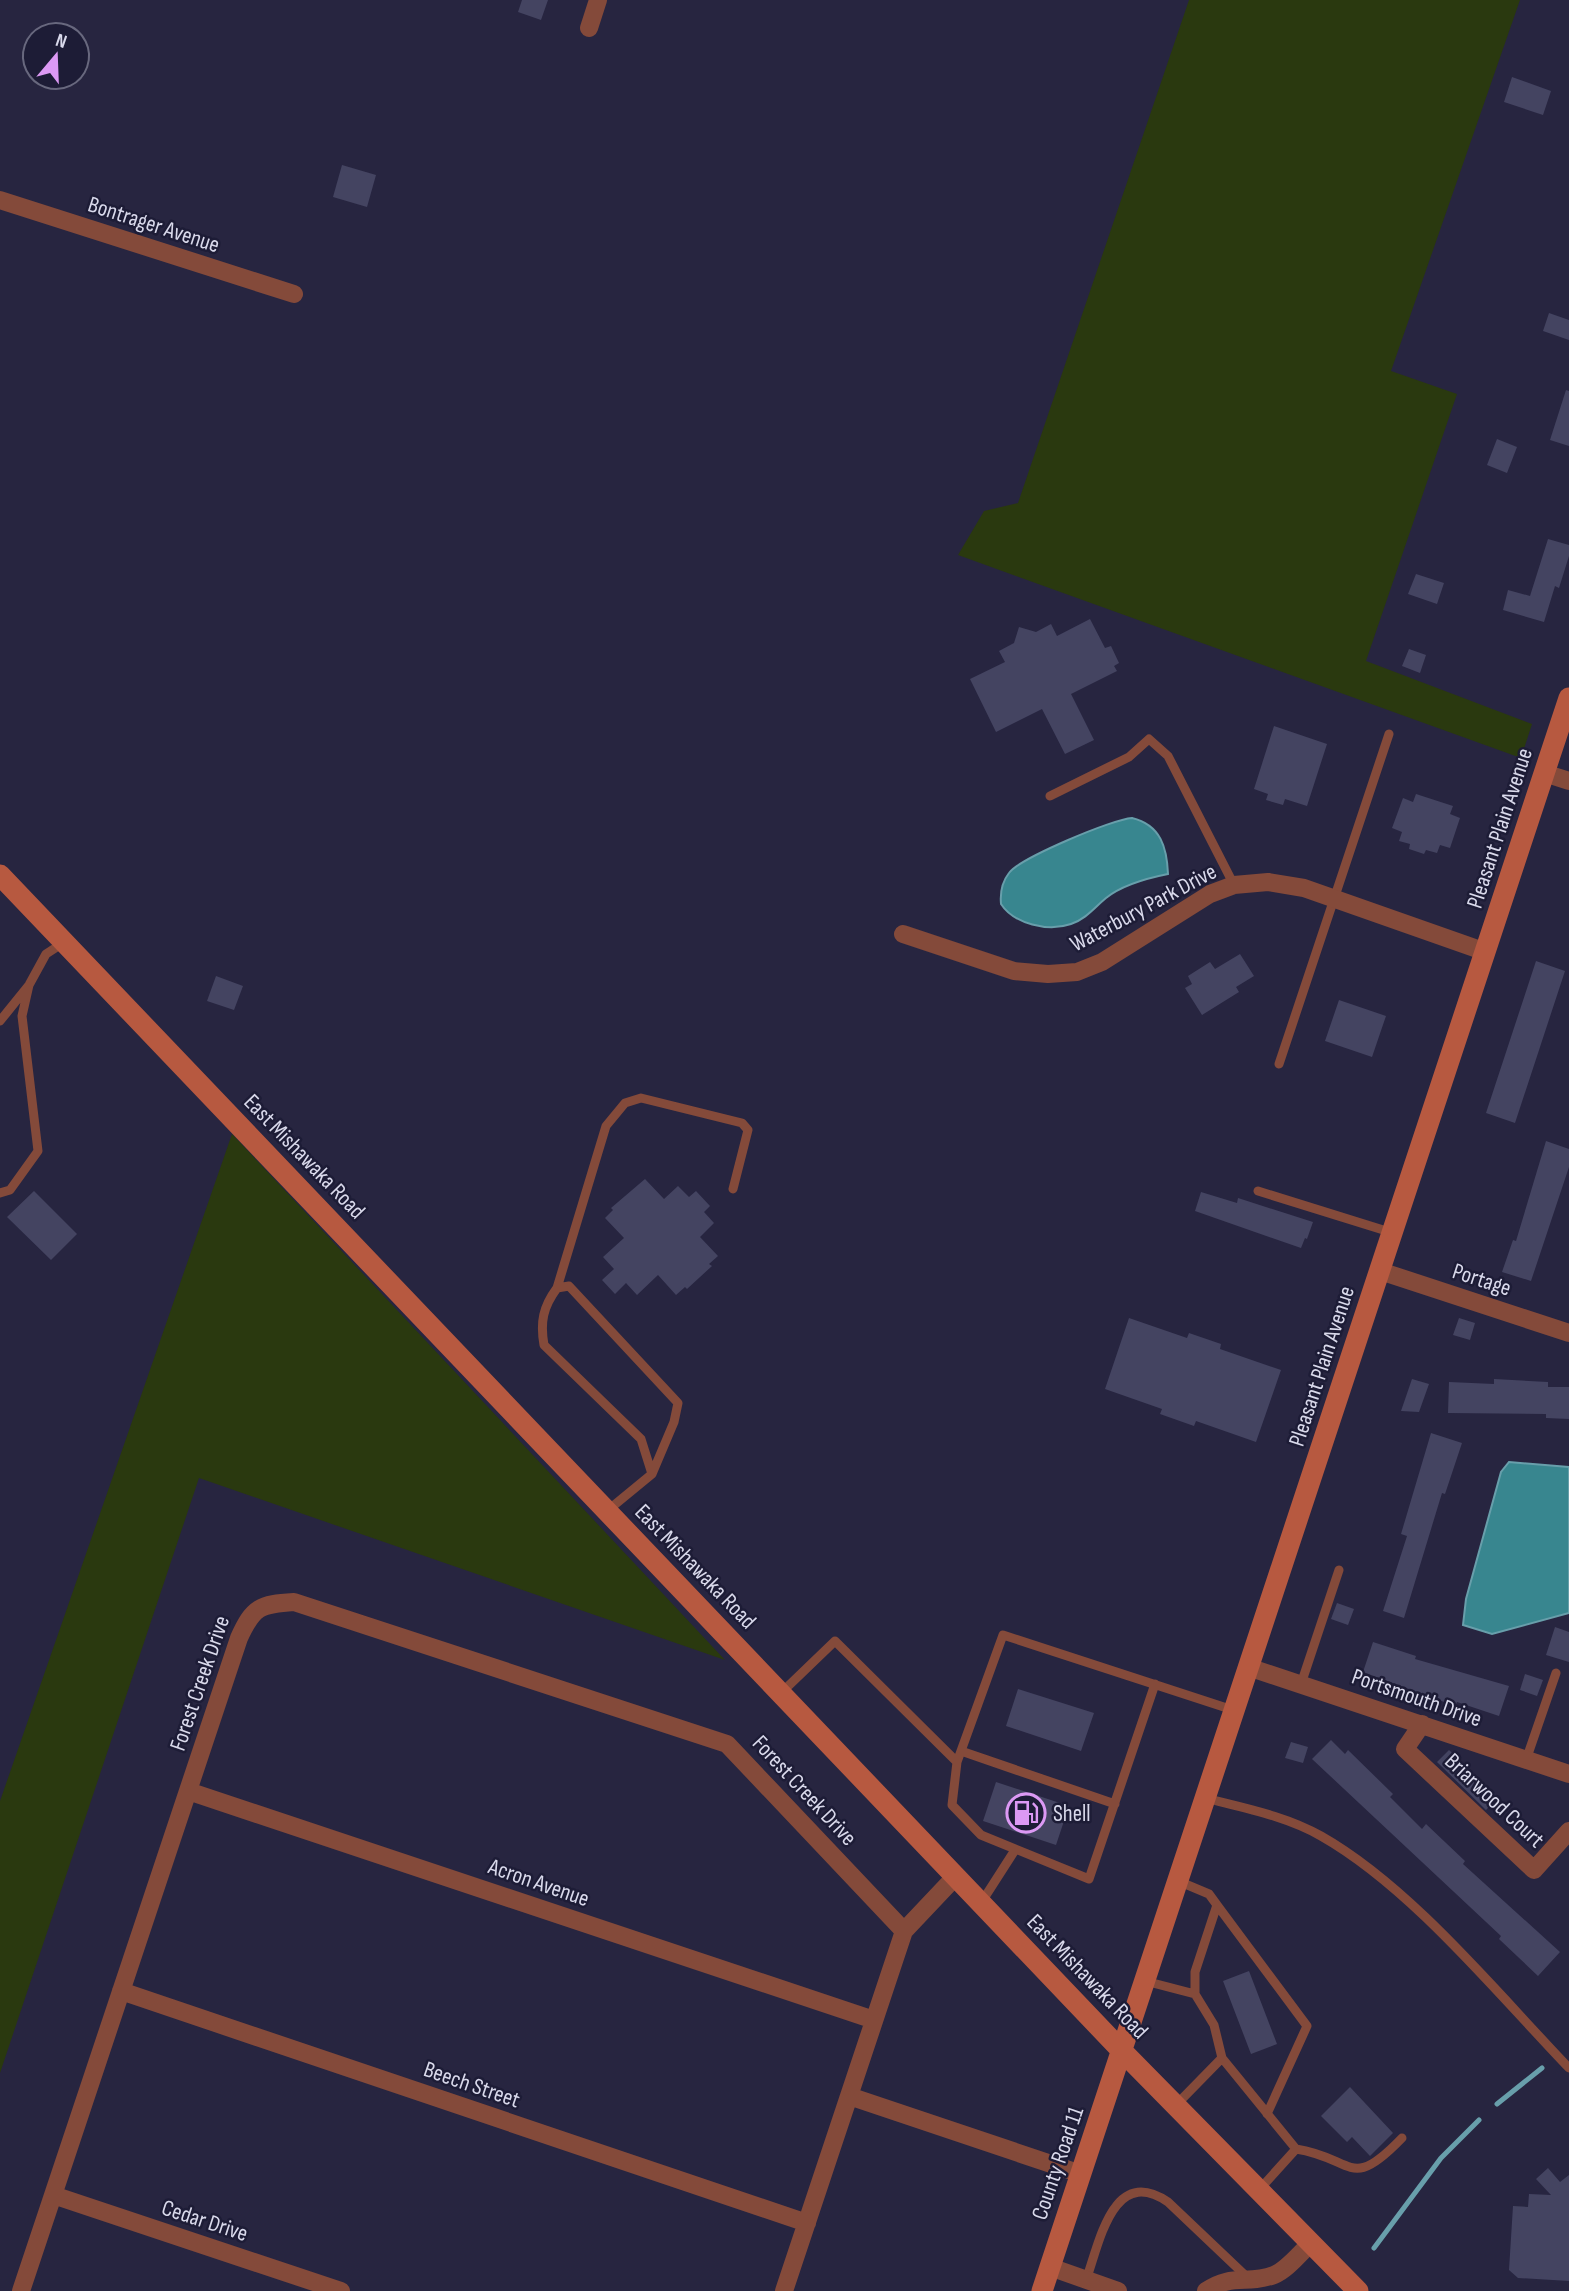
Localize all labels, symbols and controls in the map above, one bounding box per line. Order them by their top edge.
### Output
north arrow [21,21,91,91]
text: N [53,29,70,54]
street label: Bontrager Avenue [84,191,223,259]
street label: Pleasant Plain Avenue [1461,745,1539,912]
street label: Waterbury Park Drive [1065,858,1221,958]
street label: East Mishawaka Road [238,1088,371,1225]
street label: Portage [1449,1257,1515,1303]
street label: Pleasant Plain Avenue [1283,1283,1361,1450]
street label: East Mishawaka Road [629,1498,762,1635]
street label: Forest Creek Drive [164,1612,236,1754]
street label: Portsmouth Drive [1348,1663,1485,1733]
street label: Forest Creek Drive [746,1730,863,1852]
street label: Briarwood Court [1439,1747,1550,1854]
fuel station icon: Shell [1005,1792,1047,1834]
place label: Shell [1053,1800,1091,1828]
street label: Acron Avenue [484,1852,593,1913]
street label: East Mishawaka Road [1021,1908,1154,2045]
street label: Beech Street [420,2055,523,2114]
street label: County Road 11 [1026,2103,1090,2224]
street label: Cedar Drive [158,2194,251,2248]

